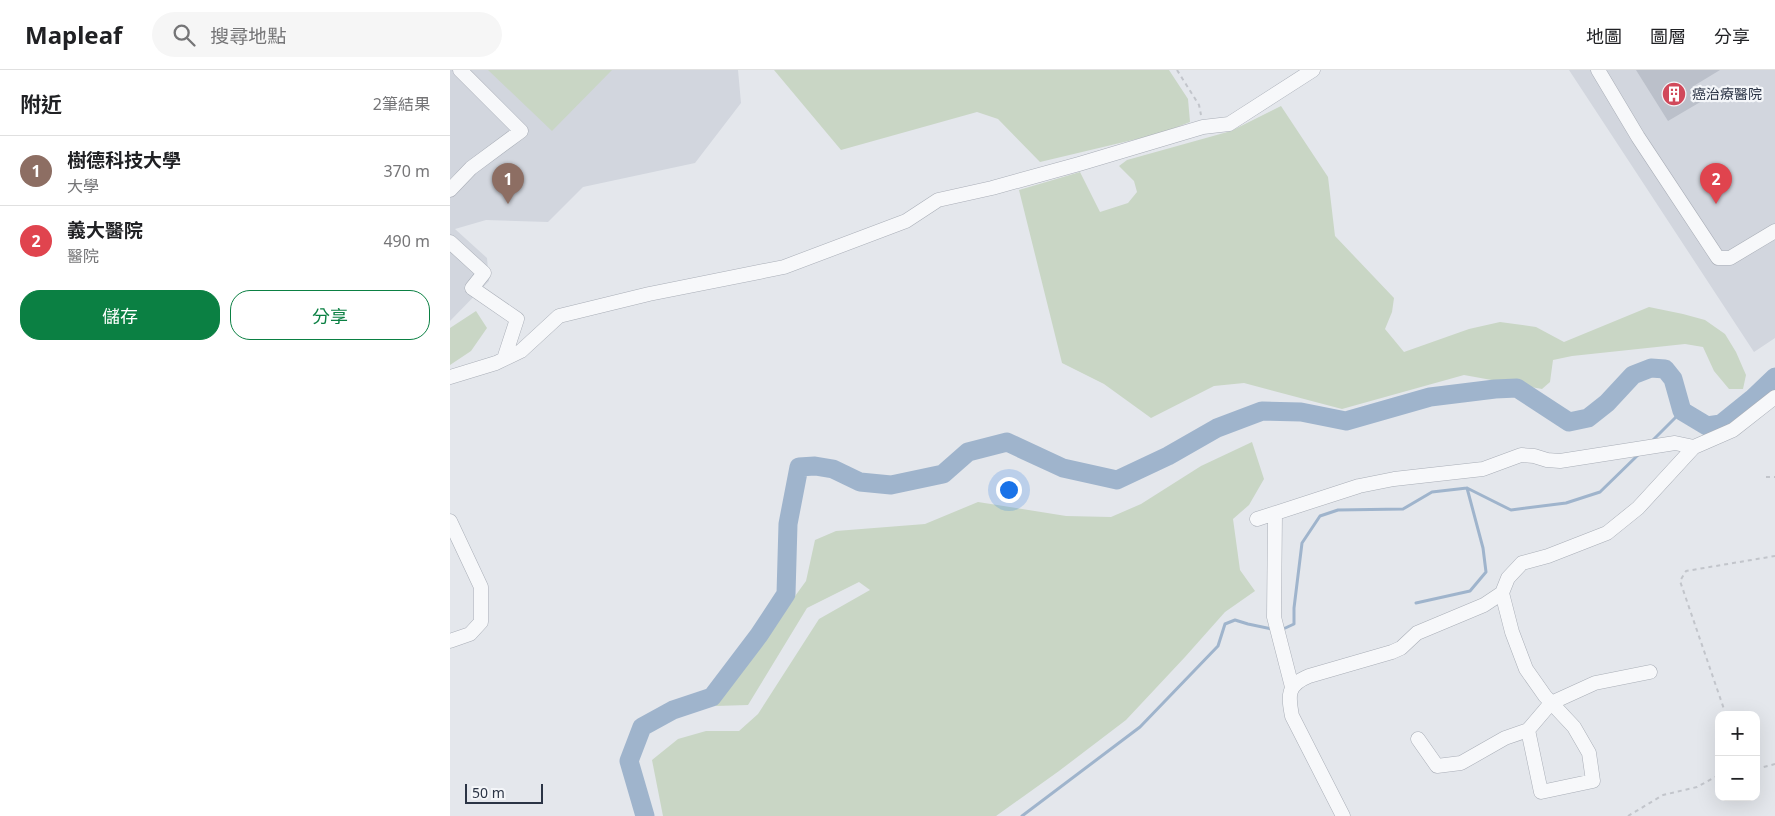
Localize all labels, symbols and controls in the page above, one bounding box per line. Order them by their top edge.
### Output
search box [152,12,502,57]
text: Mapleaf [25,18,122,51]
icon: search [170,21,198,49]
text: 搜尋地點 [210,23,286,49]
text: 地圖 [1586,24,1622,48]
text: 圖層 [1650,24,1686,48]
text: 分享 [1714,24,1750,48]
building icon: 癌治療醫院 [1661,81,1687,107]
place label: 癌治療醫院 [1692,84,1762,103]
text: 附近 [20,90,62,118]
text: 2筆結果 [373,93,430,115]
text: 樹德科技大學 [67,147,181,173]
text: 1 [31,160,41,182]
text: 370 m [383,160,430,182]
pin: 1 [492,163,524,204]
pin: 2 [1700,163,1732,204]
text: 大學 [67,175,99,197]
text: 義大醫院 [67,217,143,243]
text: 2 [31,230,41,252]
text: 490 m [383,230,430,252]
text: 醫院 [67,245,99,267]
button: 儲存 [20,290,220,340]
button: 分享 [230,290,430,340]
your location [996,477,1022,503]
map controls [1715,711,1760,801]
button: + [1715,711,1760,756]
button: − [1715,756,1760,801]
scale bar [465,781,542,804]
text: 50 m [472,783,505,802]

